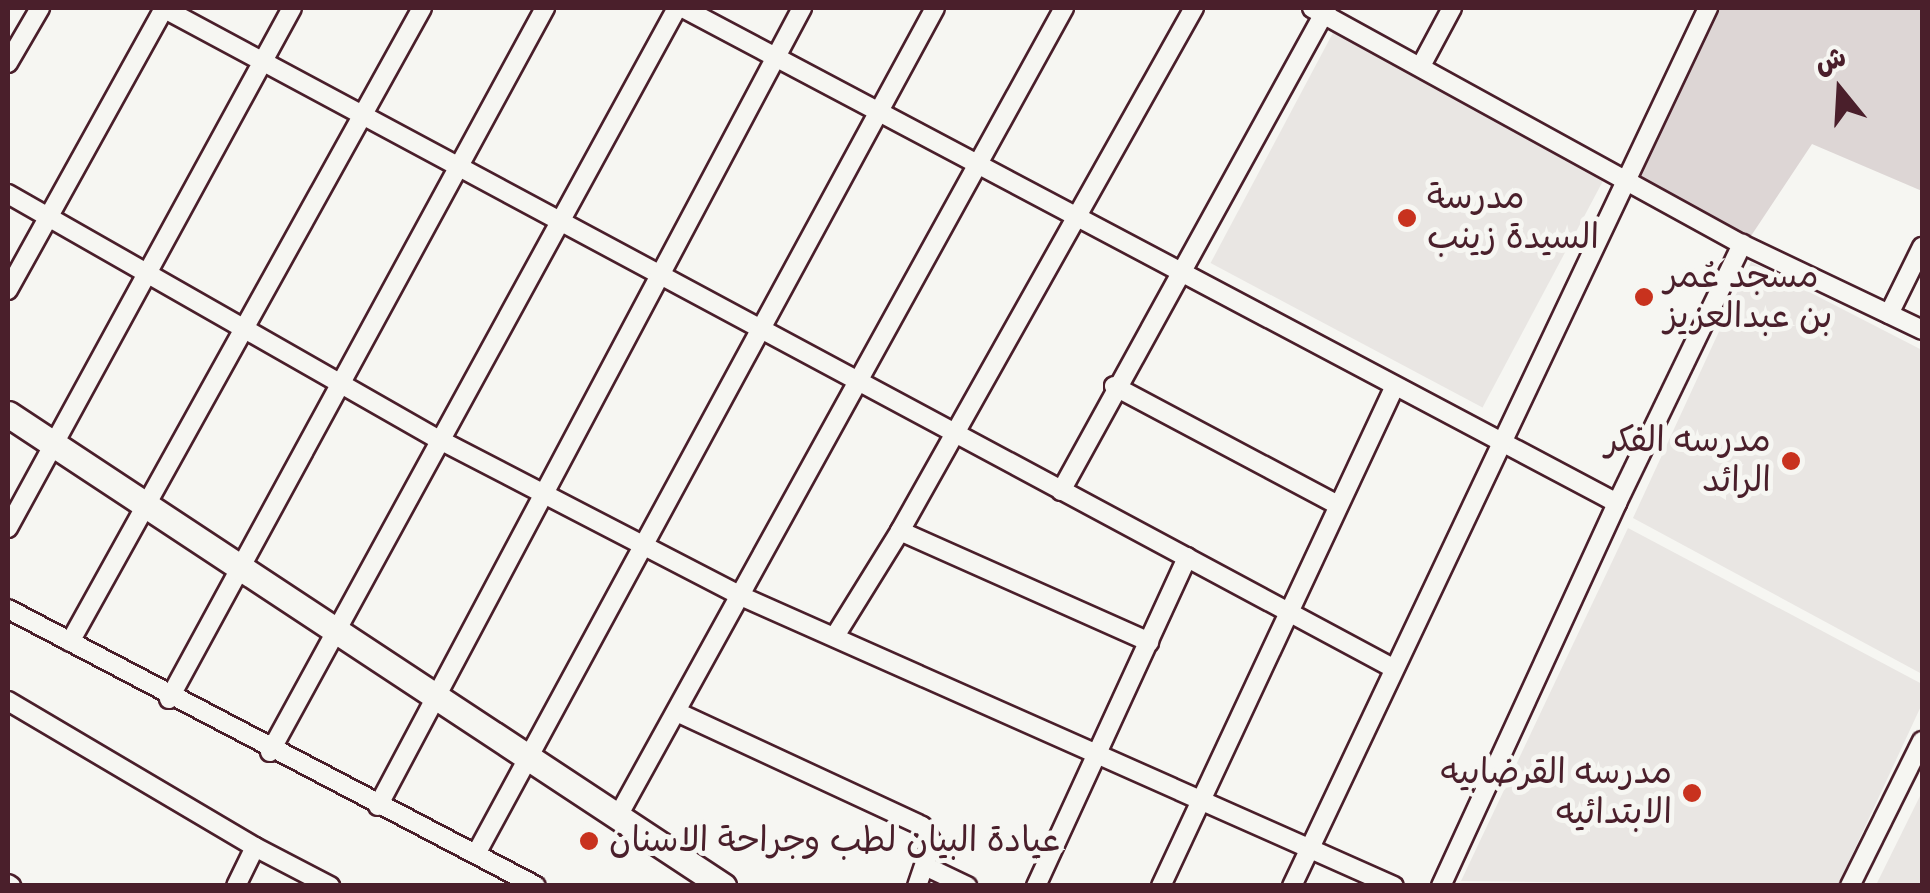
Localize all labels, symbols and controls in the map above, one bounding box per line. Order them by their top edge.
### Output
north arrow [1790,40,1890,140]
text: ش [1811,41,1850,81]
place label: مدرسة السيدة زينب [1427,177,1599,259]
marker: مدرسة السيدة زينب [1396,207,1418,229]
place label: مسجد عُمر بن عبدالعزيز [1664,256,1833,338]
marker: مسجد عُمر بن عبدالعزيز [1633,286,1655,308]
place label: مدرسه الفكر الرائد [1605,420,1771,502]
marker: مدرسه الفكر الرائد [1780,450,1802,472]
place label: مدرسه القرضابيه الابتدائيه [1441,752,1672,834]
marker: مدرسه القرضابيه الابتدائيه [1681,782,1703,804]
place label: عيادة البيان لطب وجراحة الاسنان [609,820,1060,862]
marker: عيادة البيان لطب وجراحة الاسنان [578,830,600,852]

